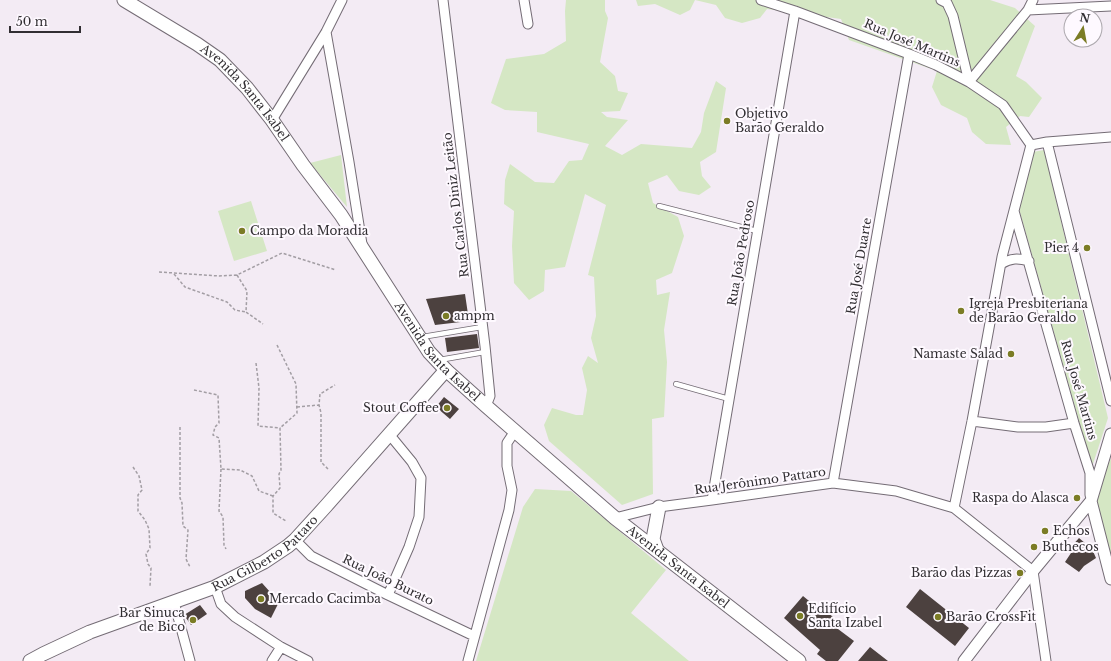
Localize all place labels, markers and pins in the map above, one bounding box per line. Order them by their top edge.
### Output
place label: Objetivo Barão Geraldo [735,106,824,135]
marker: Objetivo Barão Geraldo [722,116,732,126]
place label: Campo da Moradia [250,223,369,238]
marker: Campo da Moradia [237,226,247,236]
place label: Pier 4 [1044,240,1079,255]
marker: Pier 4 [1082,243,1092,253]
place label: Igreja Presbiteriana de Barão Geraldo [969,296,1088,325]
marker: Igreja Presbiteriana de Barão Geraldo [956,306,966,316]
place label: ampm [454,308,495,323]
marker: ampm [441,311,451,321]
place label: Namaste Salad [913,346,1003,361]
marker: Namaste Salad [1006,349,1016,359]
place label: Stout Coffee [363,400,439,415]
marker: Stout Coffee [442,403,452,413]
place label: Raspa do Alasca [972,490,1069,505]
marker: Raspa do Alasca [1072,493,1082,503]
place label: Echos [1053,523,1090,538]
marker: Echos [1040,526,1050,536]
place label: Buthecos [1042,539,1099,554]
marker: Buthecos [1029,542,1039,552]
place label: Barão das Pizzas [911,565,1012,580]
marker: Barão das Pizzas [1015,568,1025,578]
place label: Mercado Cacimba [269,591,381,606]
marker: Mercado Cacimba [256,594,266,604]
place label: Edifício Santa Izabel [808,601,882,630]
place label: Bar Sinuca de Bico [119,605,185,634]
place label: Barão CrossFit [946,609,1037,624]
marker: Edifício Santa Izabel [795,611,805,621]
marker: Barão CrossFit [933,612,943,622]
marker: Bar Sinuca de Bico [188,615,198,625]

